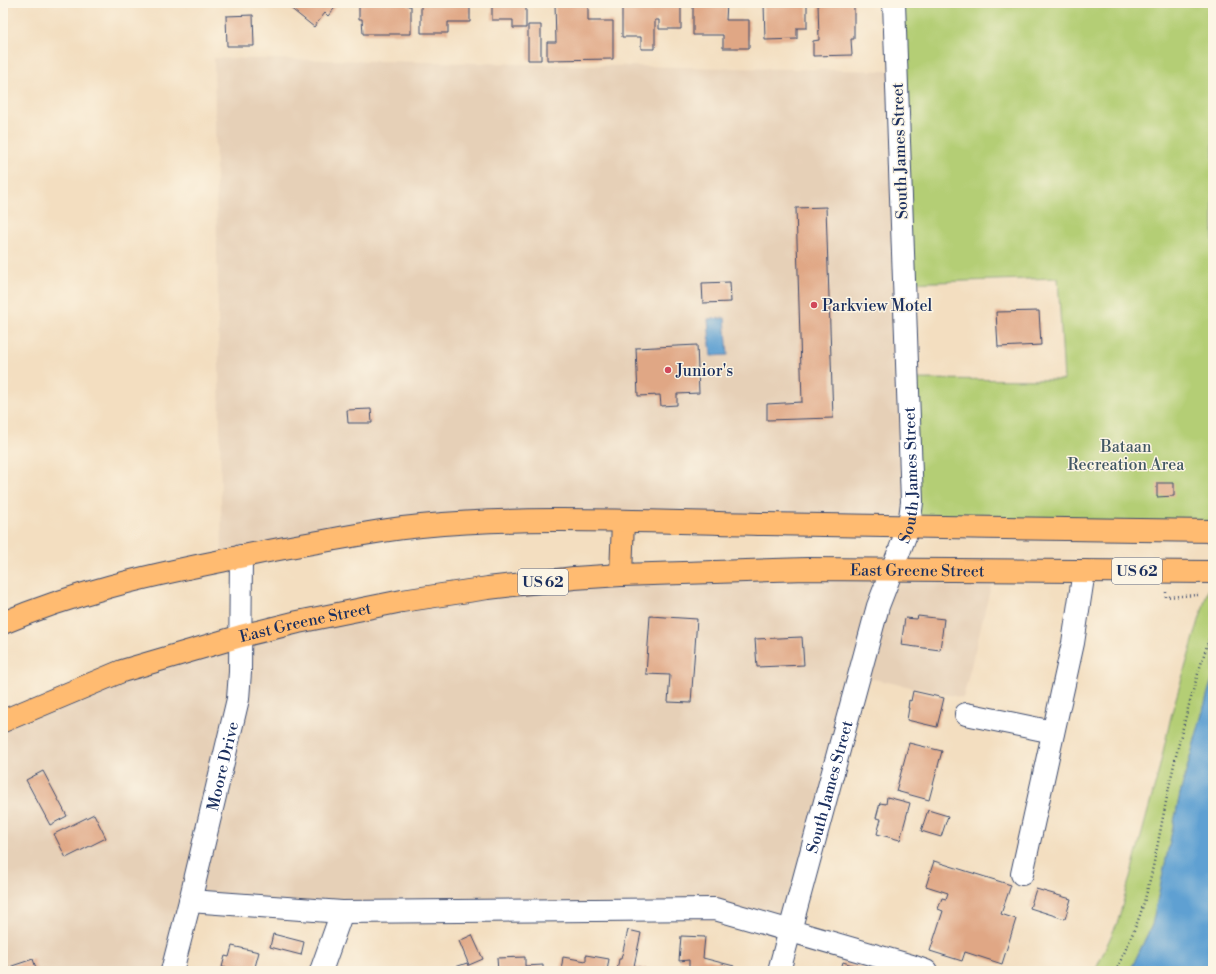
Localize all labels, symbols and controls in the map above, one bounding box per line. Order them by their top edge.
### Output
street label: South James Street [888,82,912,220]
place label: Parkview Motel [822,296,933,316]
marker: Parkview Motel [809,300,819,310]
place label: Junior's [675,361,733,381]
marker: Junior's [663,365,673,375]
street label: South James Street [894,406,923,546]
park label: Bataan Recreation Area [1068,437,1185,475]
road number: US 62 [1112,558,1162,584]
street label: East Greene Street [850,560,985,581]
road number: US 62 [518,569,568,595]
street label: East Greene Street [238,598,373,647]
street label: South James Street [802,718,858,856]
street label: Moore Drive [203,720,243,813]

